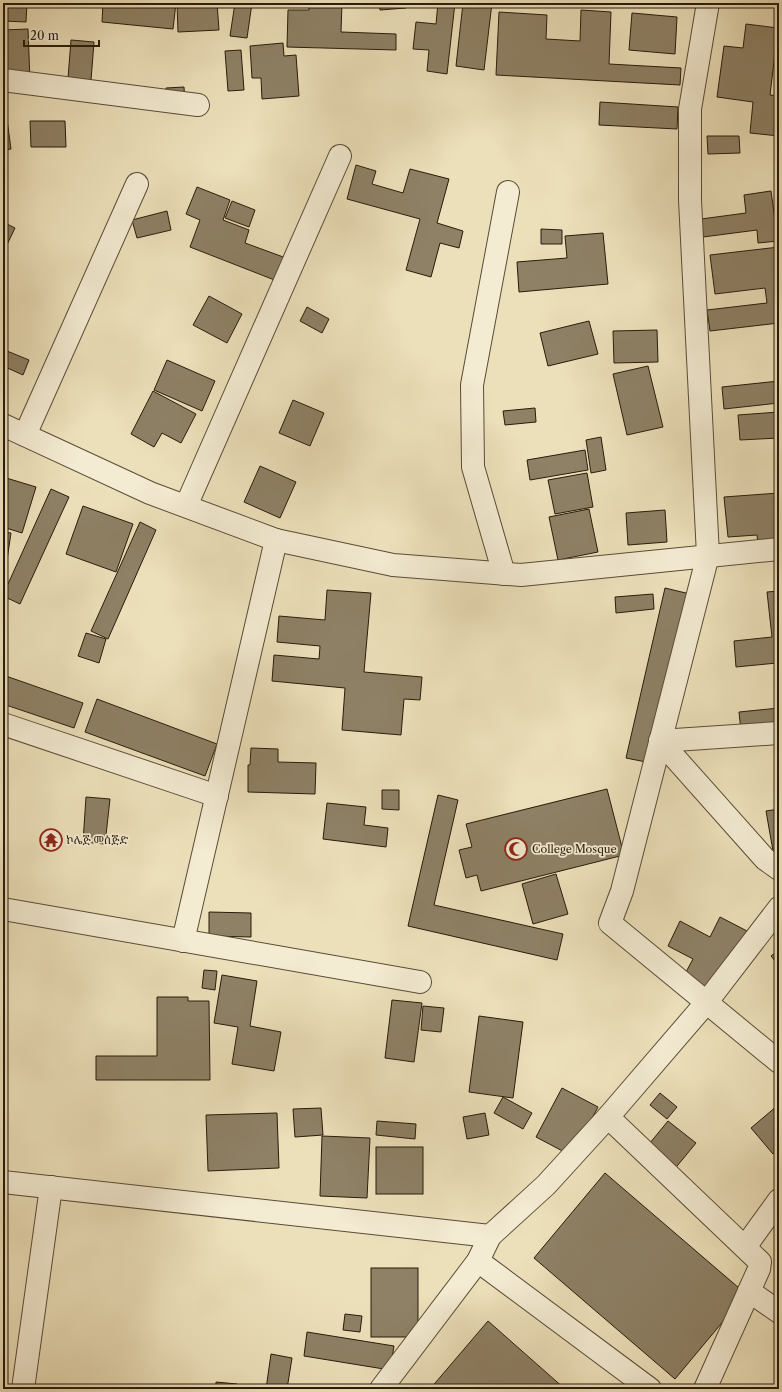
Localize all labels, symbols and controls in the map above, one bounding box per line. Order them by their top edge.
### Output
scale bar [24,22,99,48]
text: 20 m [30,28,59,43]
temple icon: ኮሌጅ መስጅድ [38,827,64,853]
place label: ኮሌጅ መስጅድ [66,833,128,847]
mosque icon: College Mosque [503,836,529,862]
place label: College Mosque [532,842,617,856]

